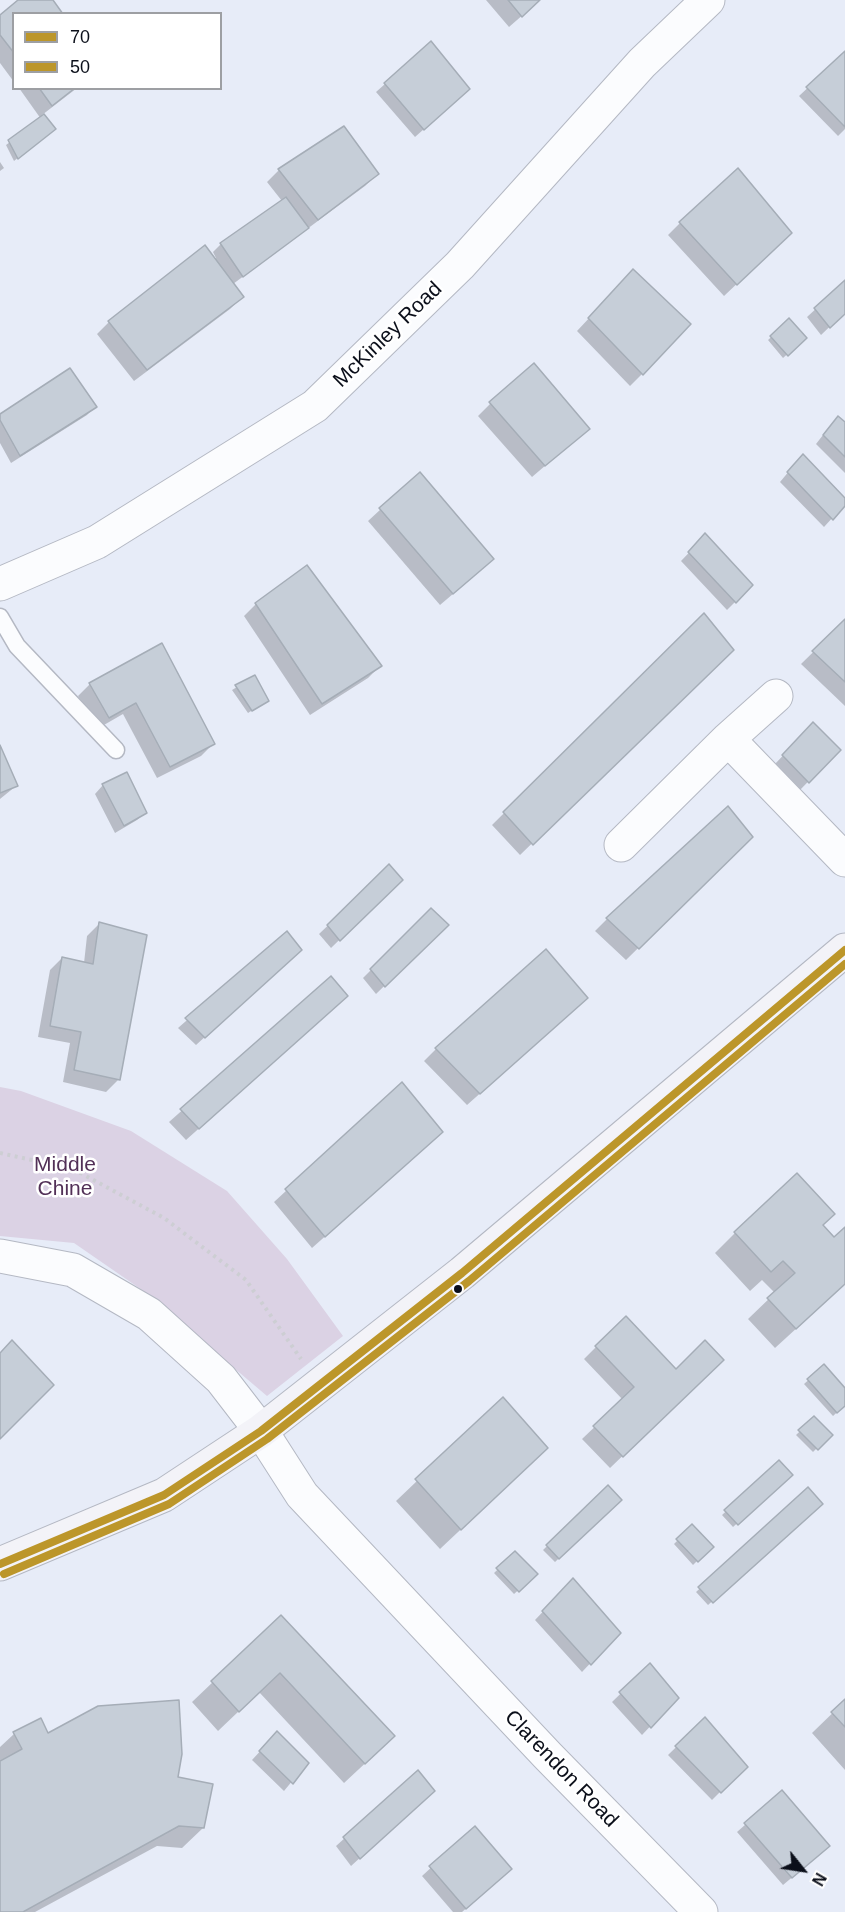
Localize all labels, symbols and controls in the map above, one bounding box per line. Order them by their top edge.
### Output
legend [12,12,222,90]
text: 70 [70,27,90,47]
text: 50 [70,57,90,77]
street label: McKinley Road [328,277,448,393]
park label: Middle Chine [34,1152,96,1202]
unlabelled marker [452,1283,464,1295]
street label: Clarendon Road [499,1705,623,1833]
north arrow [773,1840,833,1900]
text: N [809,1870,829,1889]

